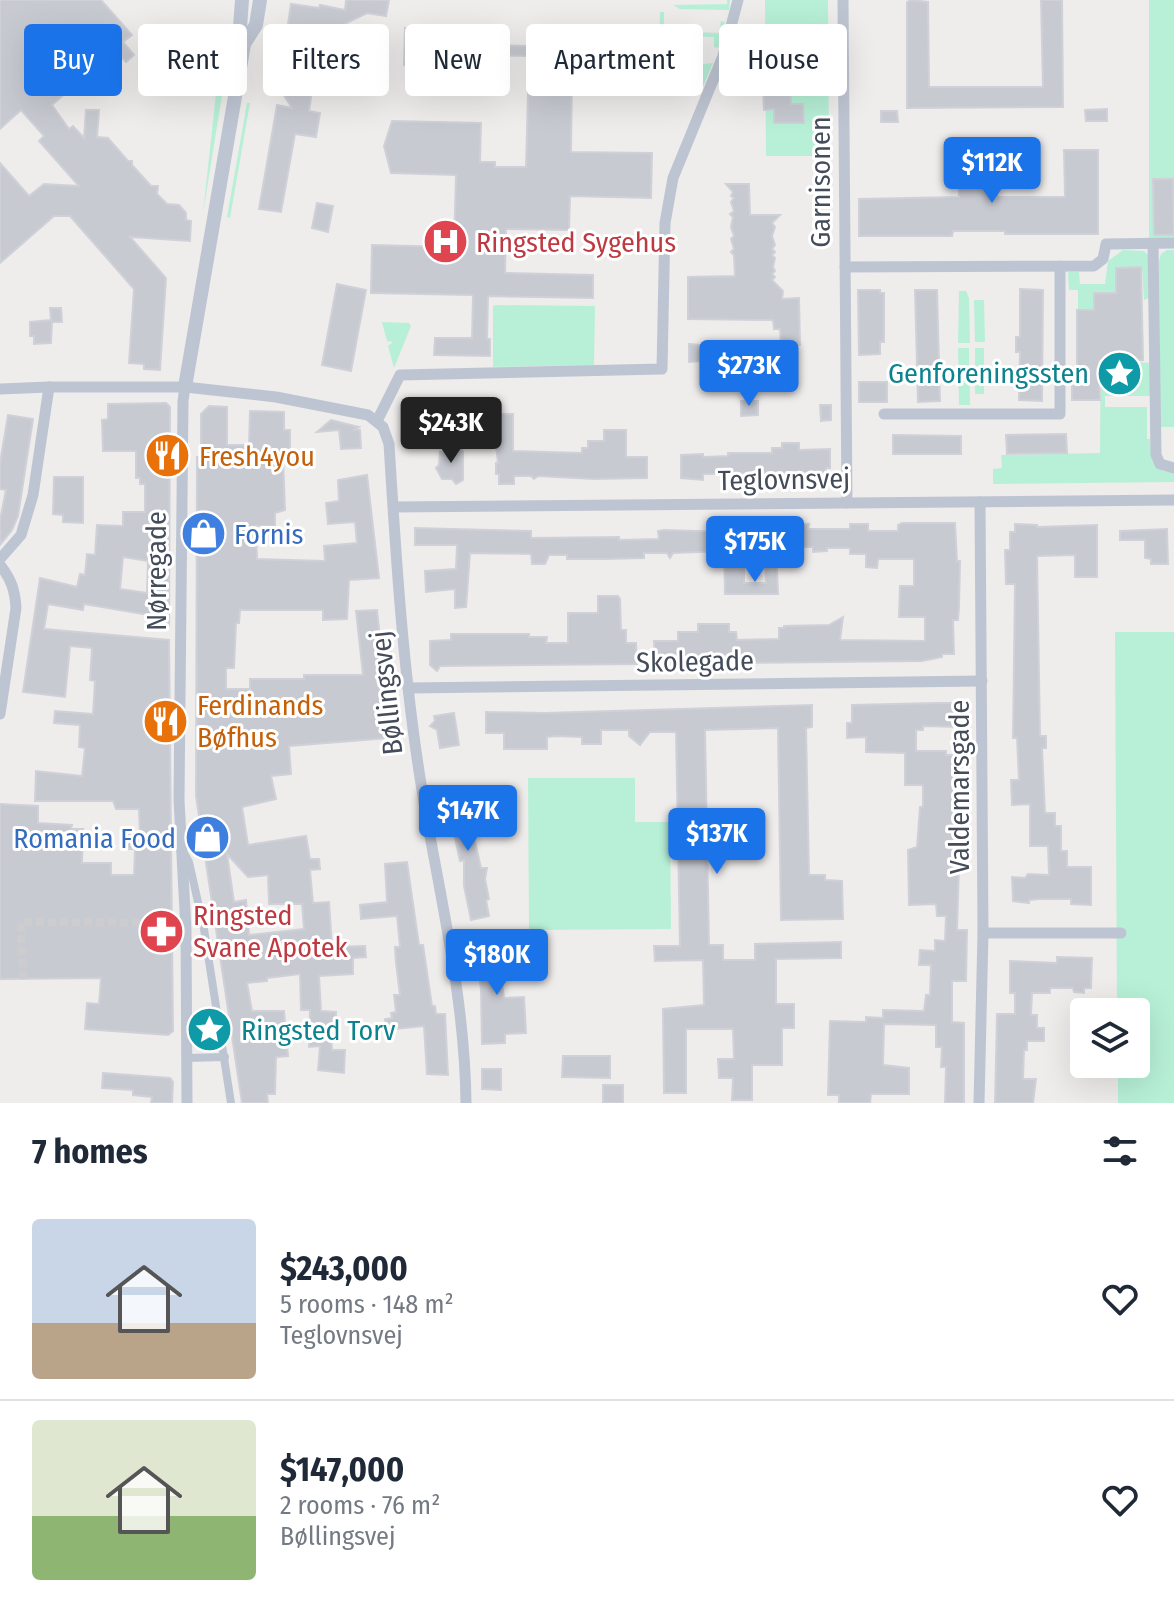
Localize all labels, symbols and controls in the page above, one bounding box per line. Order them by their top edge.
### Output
chip: Buy [24,24,122,96]
chip: Rent [138,24,247,96]
chip: Filters [263,24,389,96]
chip: New [405,24,510,96]
chip: Apartment [526,24,703,96]
chip: House [719,24,847,96]
street label: Garnisonen [804,116,837,248]
pin: $112K [936,137,1048,205]
text: $112K [962,147,1022,178]
hospital icon: Ringsted Sygehus [421,218,469,266]
place label: Ringsted Sygehus [476,226,676,259]
pin: $273K [693,340,805,408]
place icon: Genforeningssten [1096,349,1144,397]
text: $273K [717,350,781,381]
place label: Genforeningssten [888,357,1089,390]
pin: $243K [395,397,507,465]
text: $243K [419,407,483,438]
restaurant icon: Fresh4you [144,432,192,480]
place label: Fresh4you [199,440,315,473]
street label: Teglovnsvej [718,462,850,497]
shop icon: Fornis [179,510,227,558]
street label: Nørregade [140,511,173,631]
pin: $175K [699,516,811,584]
place label: Fornis [234,518,304,551]
text: $175K [724,526,786,557]
street label: Bøllingsvej [364,629,409,757]
street label: Skolegade [636,644,754,679]
place label: Ferdinands Bøfhus [197,689,323,754]
restaurant icon: Ferdinands Bøfhus [142,697,190,745]
street label: Valdemarsgade [943,700,976,874]
pin: $147K [412,785,524,853]
text: $147K [437,795,499,826]
pin: $137K [661,808,773,876]
shop icon: Romania Food [183,814,231,862]
text: $137K [686,818,748,849]
place label: Romania Food [13,822,176,855]
place label: Ringsted Svane Apotek [193,899,348,964]
pharmacy icon: Ringsted Svane Apotek [138,907,186,955]
pin: $180K [441,929,553,997]
text: $180K [464,939,530,970]
map controls [1070,998,1150,1078]
button: layers [1070,998,1150,1078]
place icon: Ringsted Torv [186,1006,234,1054]
place label: Ringsted Torv [241,1014,396,1047]
icon: filters [1098,1129,1142,1173]
text: 7 homes [32,1131,148,1172]
text: $243,000 [280,1248,408,1289]
icon: home [96,1251,192,1347]
icon: heart [1098,1277,1142,1321]
text: 5 rooms · 148 m² [280,1289,454,1320]
text: Teglovnsvej [280,1320,403,1351]
text: $147,000 [280,1449,404,1490]
icon: home [96,1452,192,1548]
icon: heart [1098,1478,1142,1522]
text: 2 rooms · 76 m² [280,1490,440,1521]
text: Bøllingsvej [280,1521,396,1552]

